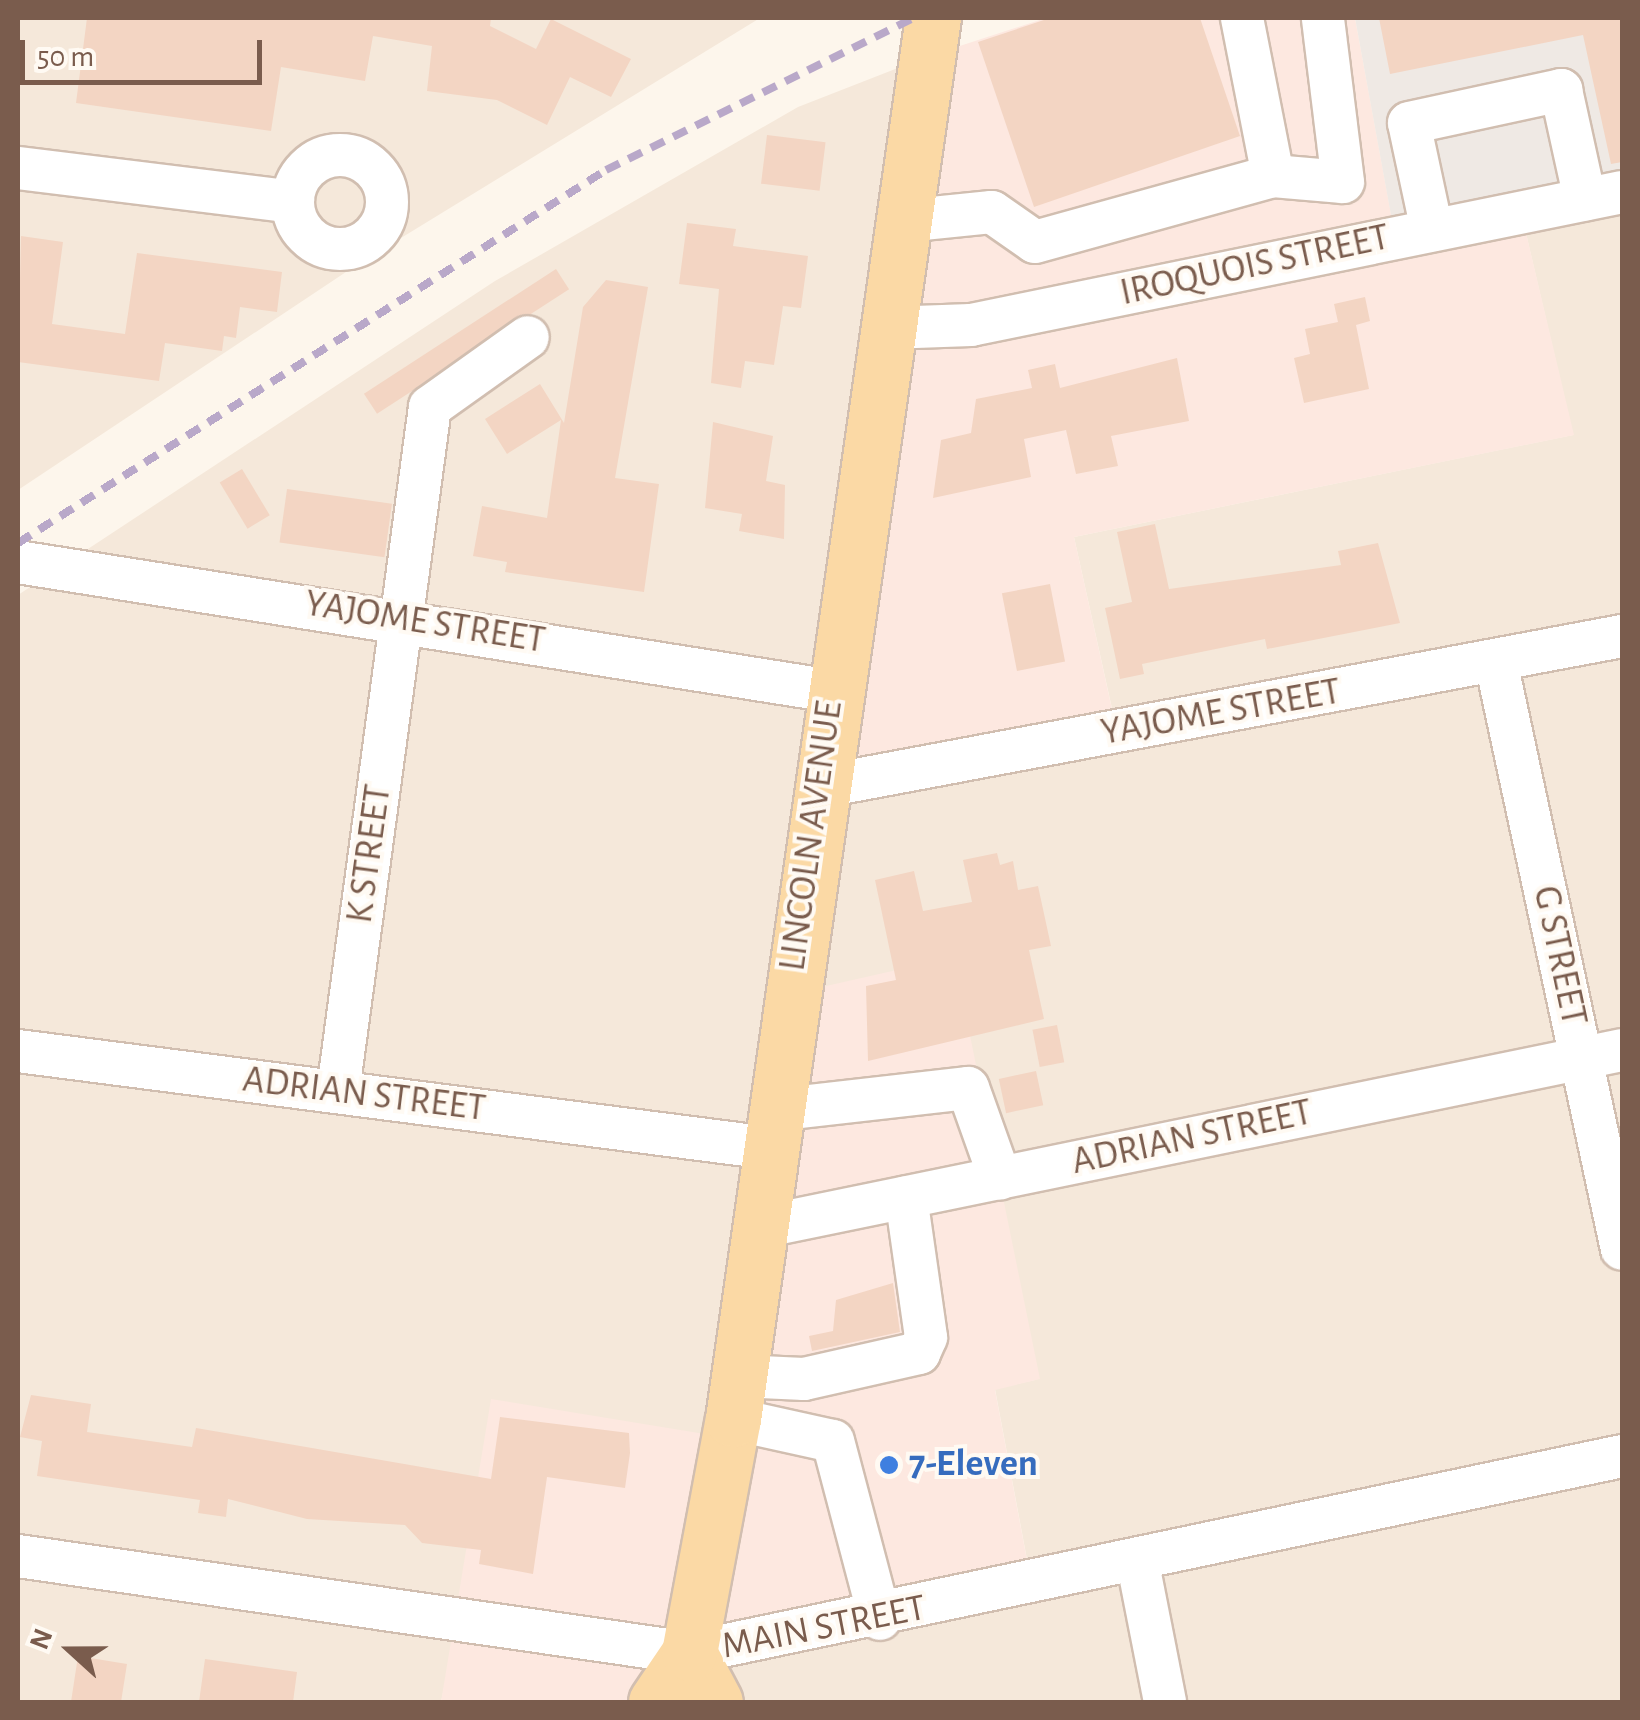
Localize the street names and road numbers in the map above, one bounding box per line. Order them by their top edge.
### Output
street label: IROQUOIS STREET [1116,215,1394,317]
street label: YAJOME STREET [302,582,548,664]
street label: YAJOME STREET [1098,670,1344,756]
street label: LINCOLN AVENUE [770,698,854,974]
street label: K STREET [338,782,402,926]
street label: G STREET [1522,882,1596,1030]
street label: ADRIAN STREET [240,1057,488,1133]
street label: ADRIAN STREET [1068,1090,1316,1186]
street label: MAIN STREET [718,1586,930,1670]

